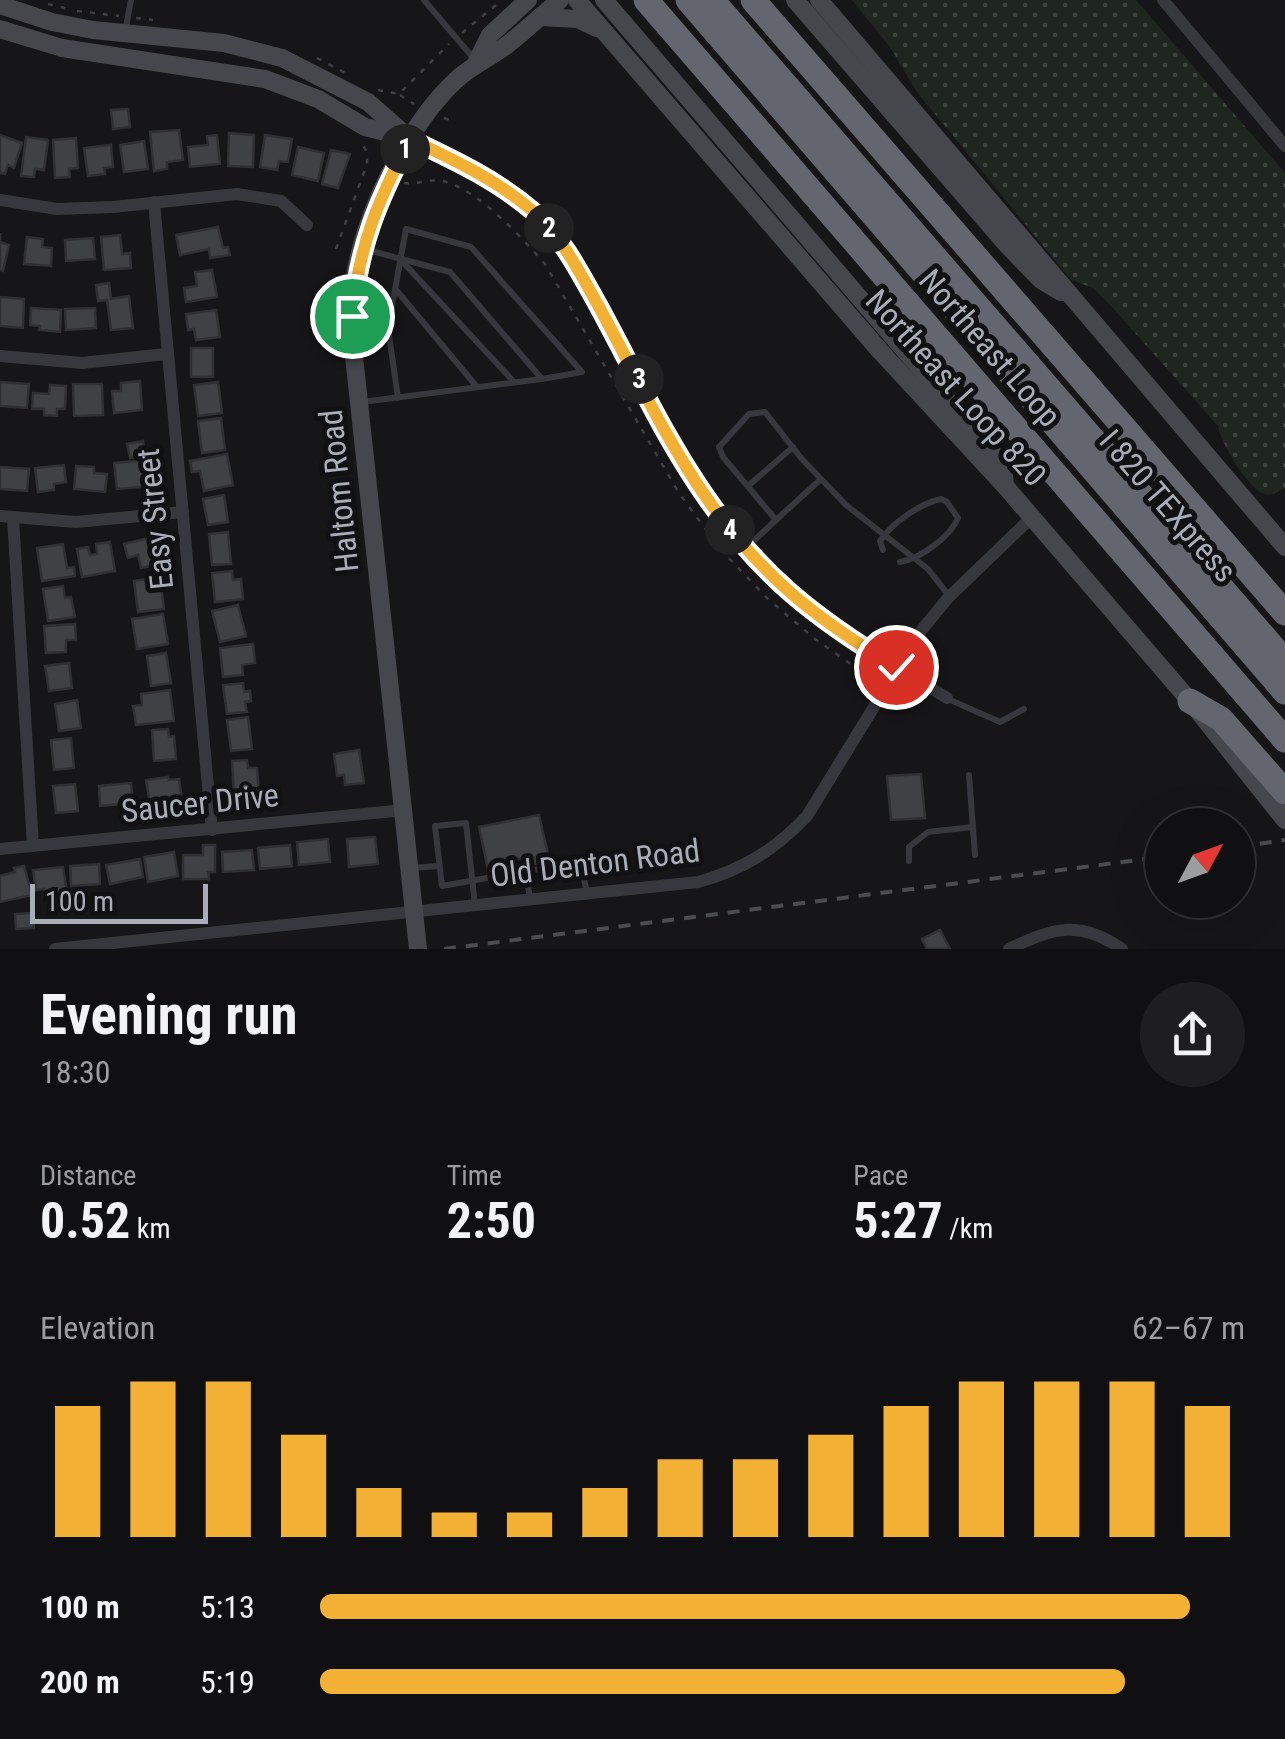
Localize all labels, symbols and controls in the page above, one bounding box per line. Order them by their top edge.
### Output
pin: 1 [380,124,430,174]
text: 1 [398,132,412,165]
pin: 2 [524,203,574,253]
text: 2 [542,211,556,244]
street label: Northeast Loop [911,261,1069,435]
pin [310,274,395,359]
street label: Northeast Loop 820 [858,282,1054,494]
icon: arrive [325,289,380,344]
pin: 3 [614,354,664,404]
text: 3 [632,362,646,395]
street label: Haltom Road [312,408,366,574]
street label: I 820 TEXpress [1092,422,1244,590]
street label: Easy Street [129,447,181,591]
pin: 4 [705,505,755,555]
text: 4 [723,513,737,546]
pin [854,625,939,710]
icon: check [869,640,924,695]
street label: Saucer Drive [119,776,281,830]
north arrow [1145,808,1255,918]
map controls [1145,808,1255,918]
street label: Old Denton Road [488,831,702,895]
scale bar [30,879,208,924]
text: 100 m [45,885,114,918]
button: share [1140,982,1245,1087]
text: Evening run [40,983,298,1047]
text: 18:30 [40,1053,111,1091]
text: Distance [40,1159,137,1192]
text: Time [447,1159,502,1192]
text: Pace [853,1159,908,1192]
text: 0.52 [40,1192,130,1250]
text: 2:50 [447,1192,536,1250]
text: 5:27 [853,1192,943,1250]
text: km [130,1212,170,1245]
text: /km [943,1212,993,1245]
text: Elevation [40,1309,155,1347]
text: 62–67 m [1132,1309,1245,1347]
text: 100 m [40,1588,120,1626]
text: 5:13 [200,1588,255,1626]
text: 200 m [40,1663,120,1701]
text: 5:19 [200,1663,255,1701]

